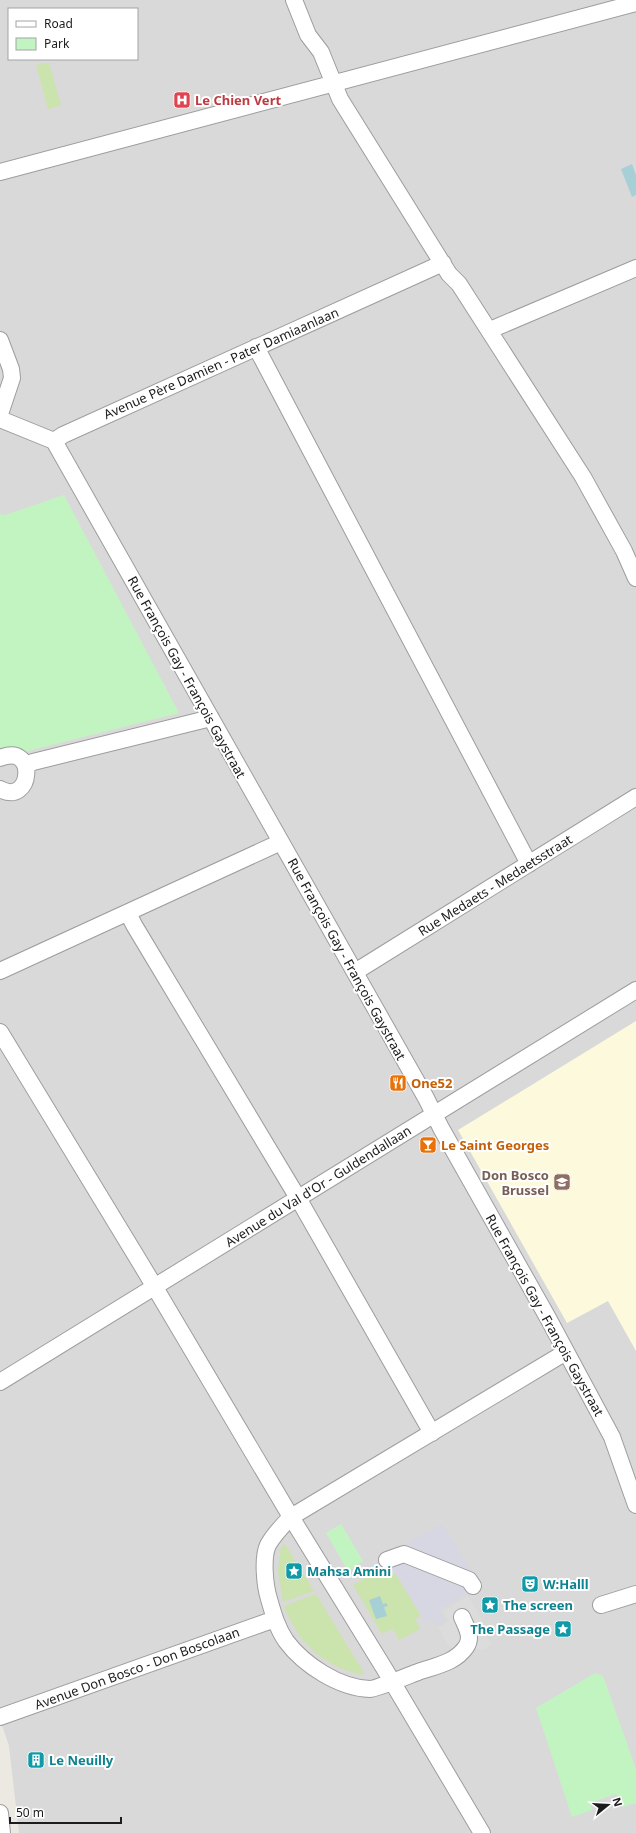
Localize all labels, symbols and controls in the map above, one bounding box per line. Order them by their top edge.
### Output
legend [8,8,138,60]
text: Road [44,15,73,32]
text: Park [44,35,70,52]
hospital icon: Le Chien Vert [172,90,192,110]
place label: Le Chien Vert [195,91,281,109]
street label: Avenue Père Damien - Pater Damiaanlaan [101,303,341,423]
street label: Rue François Gay - François Gaystraat [124,573,250,781]
street label: Rue Medaets - Medaetsstraat [415,830,576,940]
street label: Rue François Gay - François Gaystraat [284,855,410,1063]
restaurant icon: One52 [388,1073,408,1093]
place label: One52 [411,1074,452,1092]
street label: Avenue du Val d'Or - Guldendallaan [222,1121,414,1251]
bar icon: Le Saint Georges [418,1135,438,1155]
place label: Le Saint Georges [441,1136,549,1154]
place label: Don Bosco Brussel [481,1166,549,1199]
school or university icon: Don Bosco Brussel [552,1172,572,1192]
street label: Rue François Gay - François Gaystraat [482,1211,608,1419]
place icon: Mahsa Amini [284,1561,304,1581]
place label: Mahsa Amini [307,1562,391,1580]
theatre icon: W:Halll [520,1574,540,1594]
place label: W:Halll [543,1575,589,1593]
place icon: The screen [480,1595,500,1615]
place label: The screen [503,1596,573,1614]
place icon: The Passage [553,1619,573,1639]
place label: The Passage [470,1620,550,1638]
street label: Avenue Don Bosco - Don Boscolaan [32,1622,242,1714]
building icon: Le Neuilly [26,1750,46,1770]
place label: Le Neuilly [49,1751,114,1769]
north arrow [588,1785,628,1825]
text: N [609,1795,627,1808]
scale bar [10,1799,121,1825]
text: 50 m [16,1804,44,1821]

